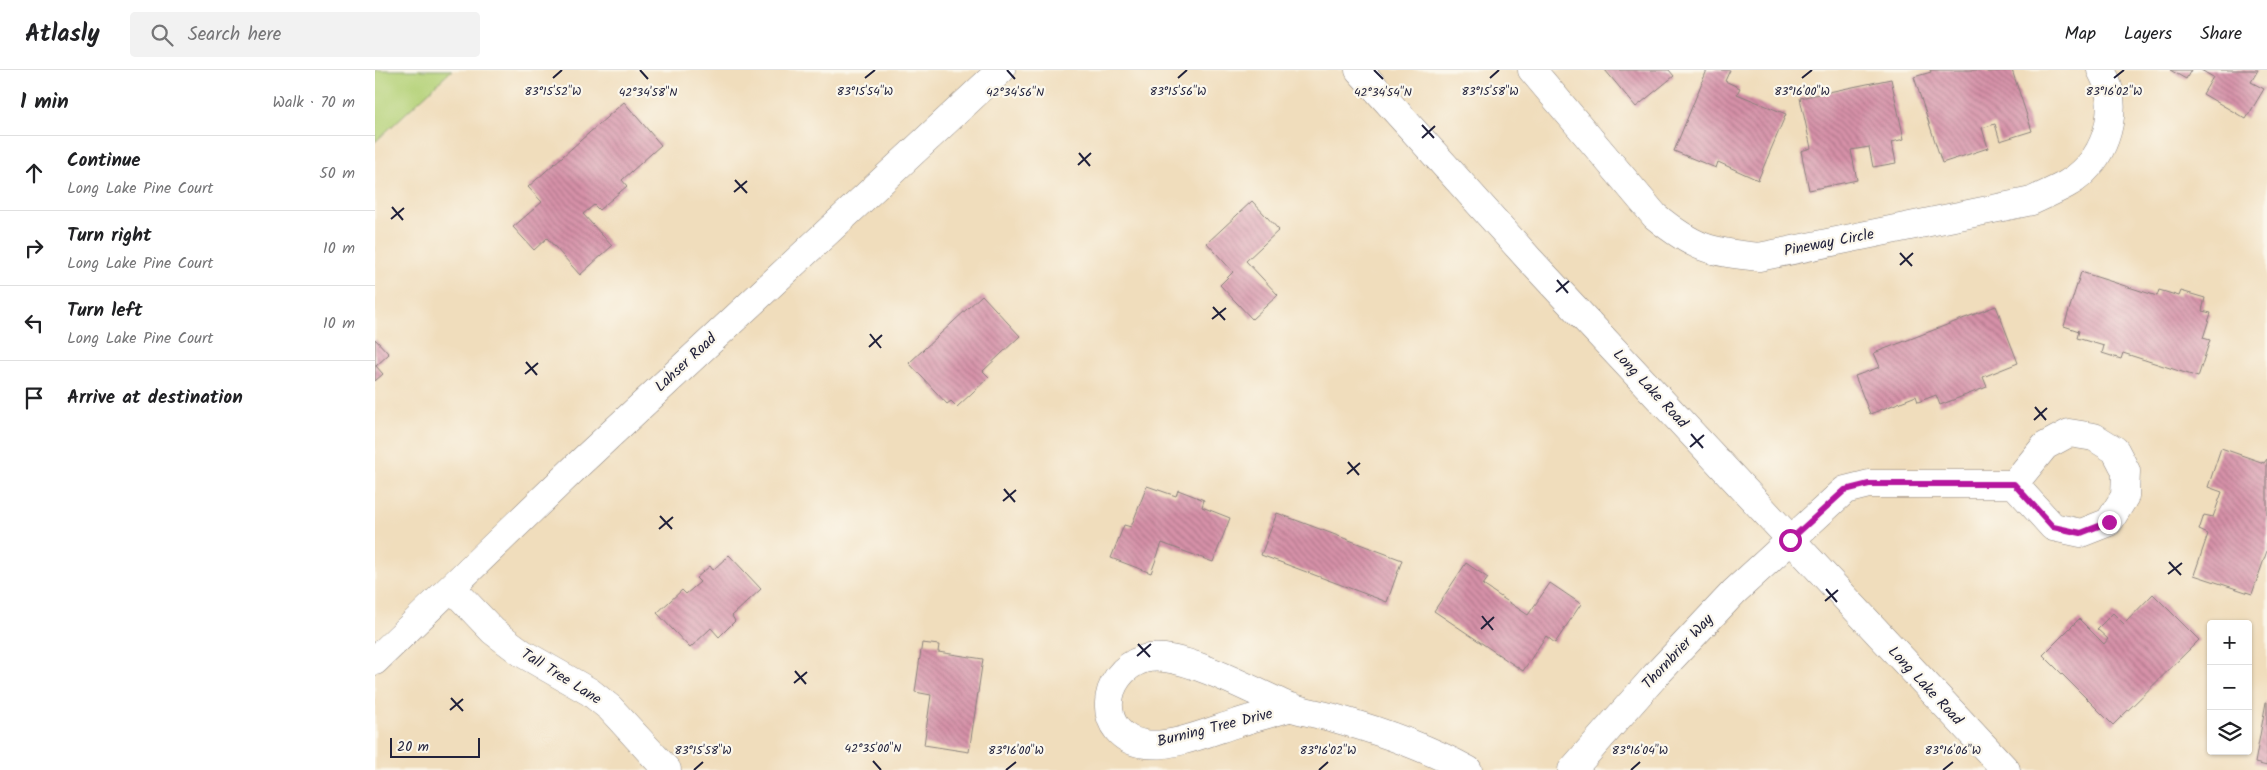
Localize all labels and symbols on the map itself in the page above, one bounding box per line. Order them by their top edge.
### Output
text: 83°15'52"W [525,82,581,101]
text: 83°15'54"W [837,82,893,101]
text: 83°15'56"W [1150,82,1206,101]
text: 83°15'58"W [1461,82,1519,101]
text: 83°16'00"W [1774,82,1830,101]
text: 83°16'02"W [2086,82,2142,101]
text: 42°34'58"N [619,83,677,102]
text: 42°34'56"N [986,83,1044,102]
text: 42°34'54"N [1354,83,1412,102]
street label: Pineway Circle [1782,222,1876,263]
street label: Lahser Road [649,327,723,398]
street label: Long Lake Road [1607,344,1694,435]
route end [2098,511,2121,534]
route start [1779,529,1802,552]
street label: Thornbrier Way [1637,608,1720,695]
street label: Long Lake Road [1882,641,1969,732]
street label: Tall Tree Lane [516,643,606,711]
street label: Burning Tree Drive [1155,702,1276,754]
scale bar [390,735,480,758]
text: 42°35'00"N [845,739,901,758]
text: 83°15'58"W [674,741,732,760]
text: 83°16'00"W [988,741,1044,760]
text: 83°16'02"W [1300,741,1356,760]
text: 83°16'04"W [1612,741,1668,760]
text: 83°16'06"W [1925,741,1981,760]

